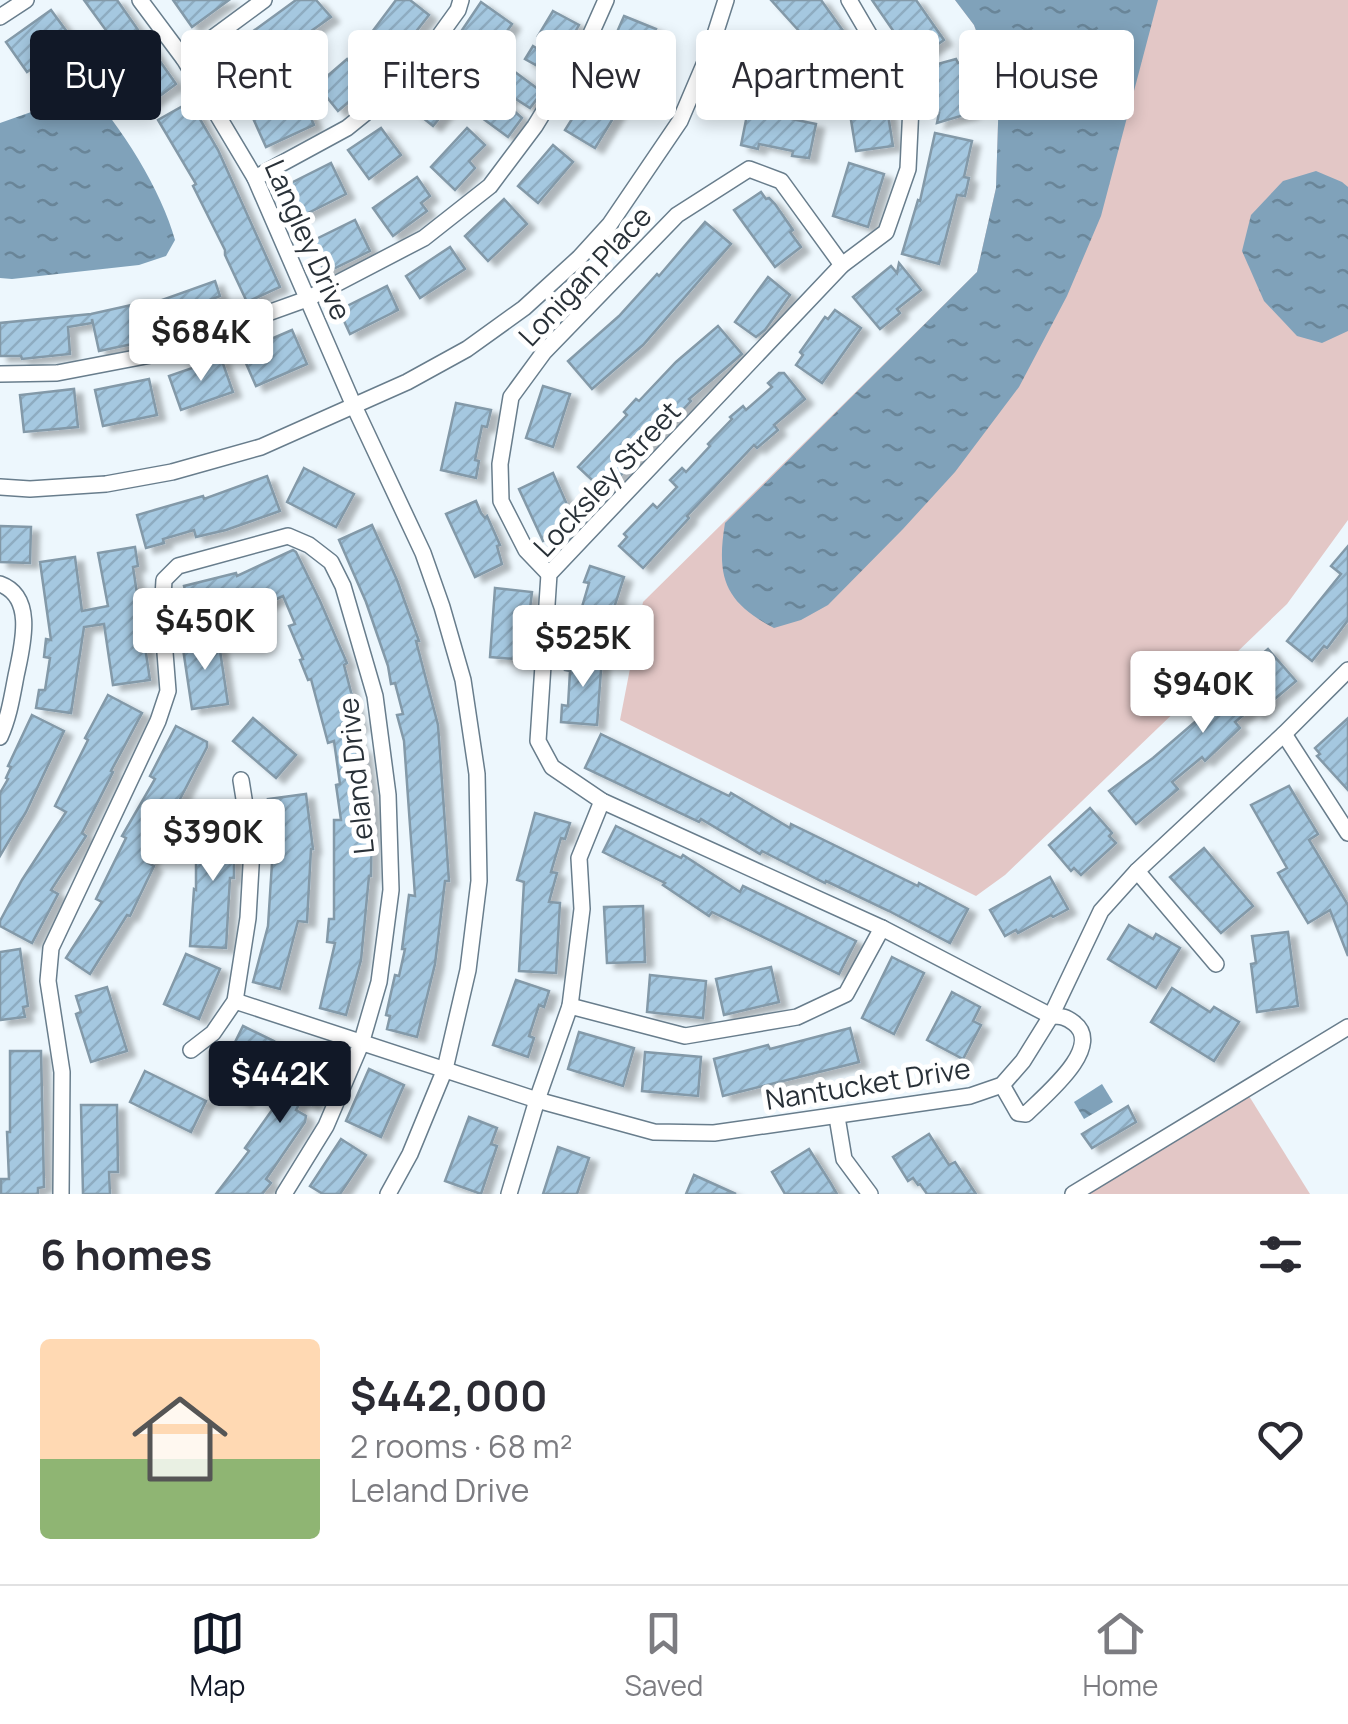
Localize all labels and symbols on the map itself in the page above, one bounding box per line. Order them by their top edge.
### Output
street label: Langley Drive [257,154,361,326]
street label: Lonigan Place [509,197,659,354]
pin: $684K [131,299,271,384]
street label: Locksley Street [524,392,688,564]
pin: $450K [135,588,275,673]
pin: $525K [513,605,653,690]
pin: $940K [1133,651,1273,736]
street label: Leland Drive [328,696,382,856]
pin: $390K [143,799,283,884]
pin: $442K [210,1041,350,1126]
street label: Nantucket Drive [763,1048,973,1118]

